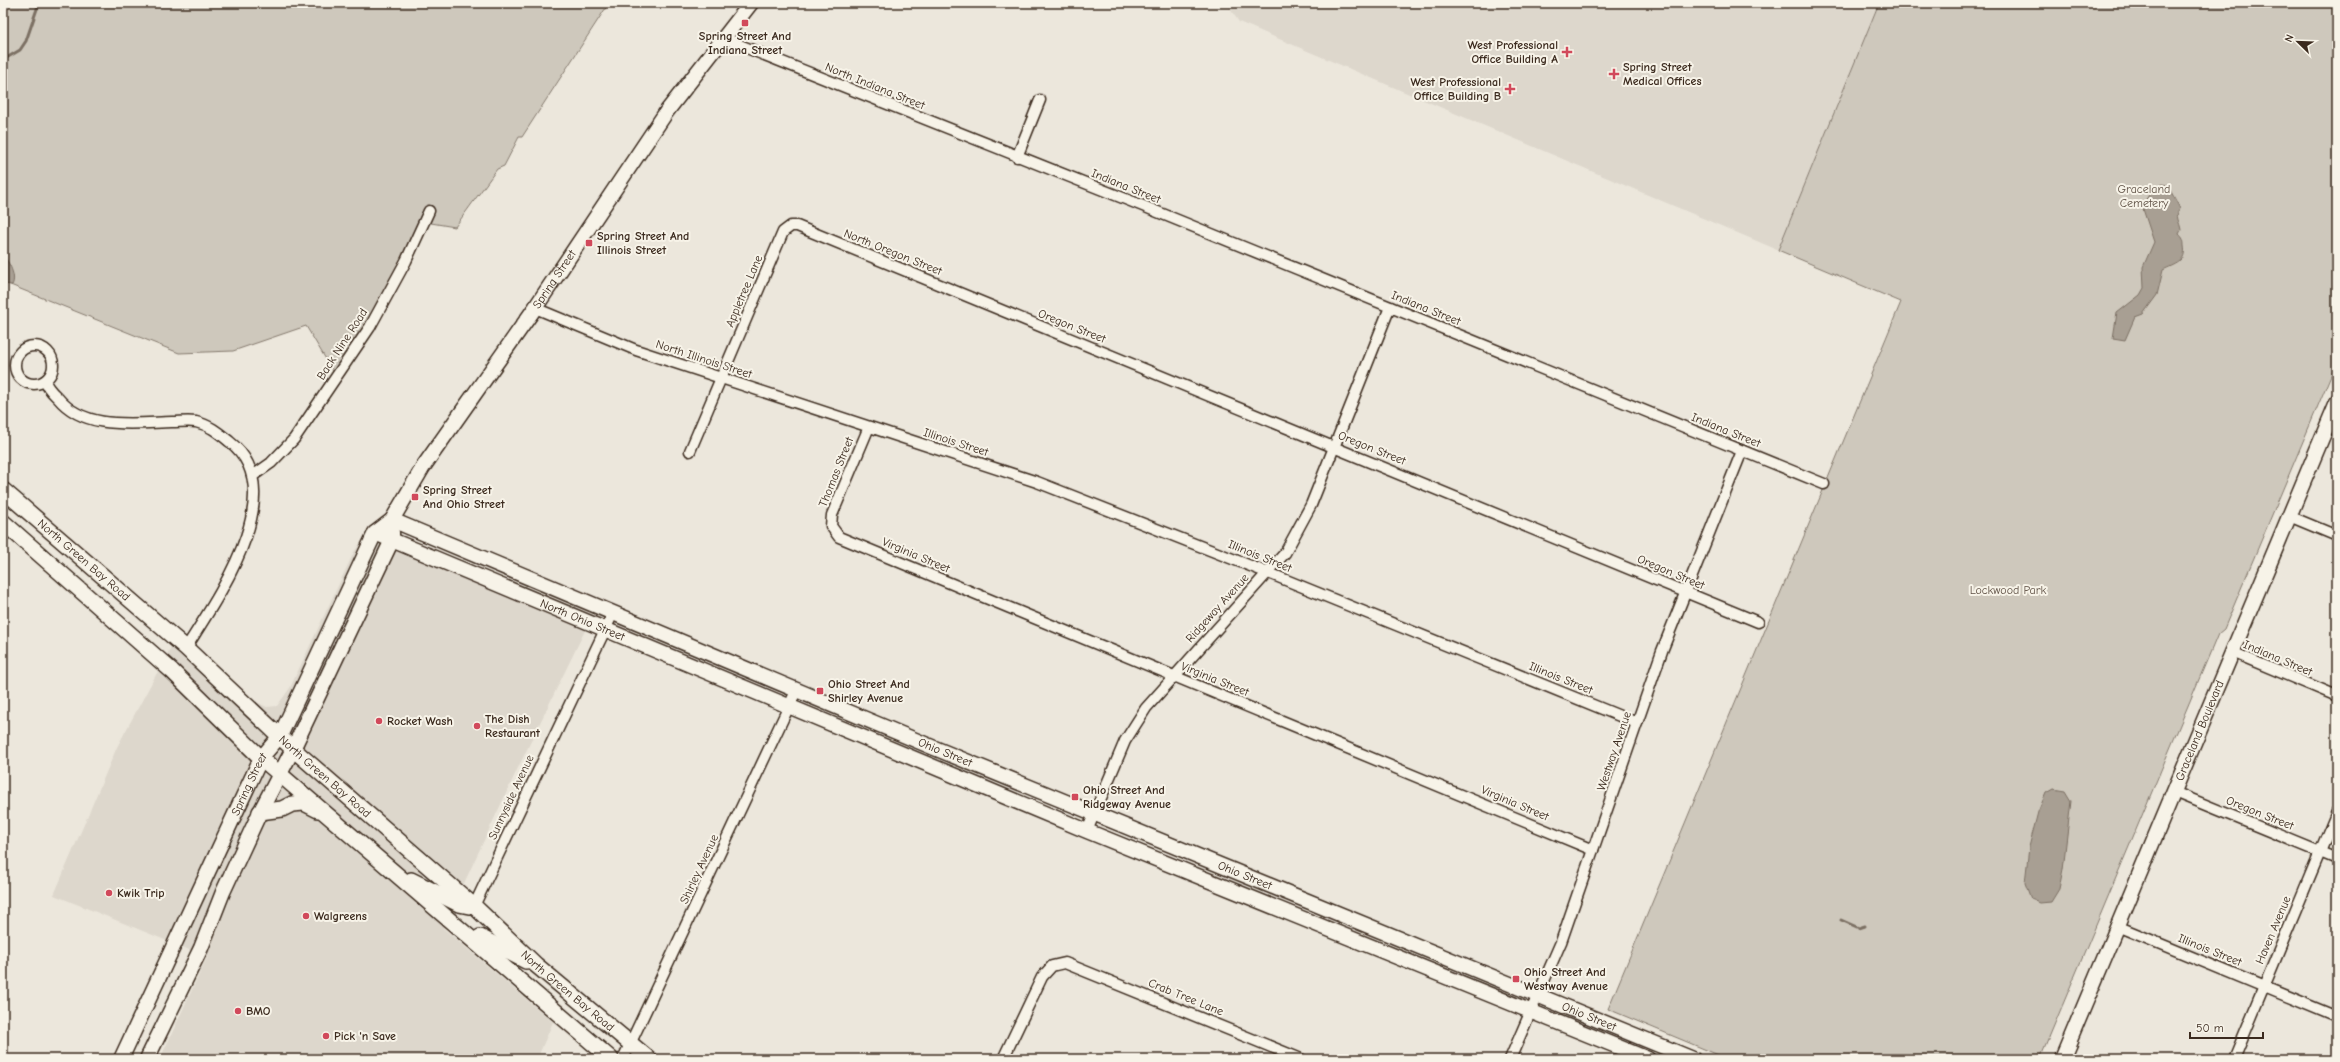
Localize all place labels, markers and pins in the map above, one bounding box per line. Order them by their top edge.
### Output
marker: Spring Street And Indiana Street [740,18,750,28]
place label: Spring Street And Indiana Street [699,29,791,57]
place label: West Professional Office Building A [1468,38,1558,66]
marker: West Professional Office Building A [1561,46,1573,58]
place label: Spring Street Medical Offices [1623,60,1702,88]
marker: Spring Street Medical Offices [1608,68,1620,80]
place label: West Professional Office Building B [1411,75,1501,103]
marker: West Professional Office Building B [1504,83,1516,95]
place label: Spring Street And Illinois Street [597,229,689,257]
marker: Spring Street And Illinois Street [584,238,594,248]
place label: Spring Street And Ohio Street [423,483,506,511]
marker: Spring Street And Ohio Street [410,492,420,502]
place label: Ohio Street And Shirley Avenue [828,677,910,705]
marker: Ohio Street And Shirley Avenue [815,686,825,696]
place label: The Dish Restaurant [485,712,541,740]
place label: Rocket Wash [387,714,453,728]
marker: Rocket Wash [374,716,384,726]
marker: The Dish Restaurant [472,721,482,731]
place label: Ohio Street And Ridgeway Avenue [1083,783,1171,811]
marker: Ohio Street And Ridgeway Avenue [1070,792,1080,802]
place label: Kwik Trip [117,886,165,900]
marker: Kwik Trip [104,888,114,898]
place label: Walgreens [314,909,367,923]
marker: Walgreens [301,911,311,921]
place label: Ohio Street And Westway Avenue [1524,965,1608,993]
marker: Ohio Street And Westway Avenue [1511,974,1521,984]
place label: BMO [246,1004,271,1018]
marker: BMO [233,1006,243,1016]
place label: Pick 'n Save [334,1029,396,1043]
marker: Pick 'n Save [321,1031,331,1041]

